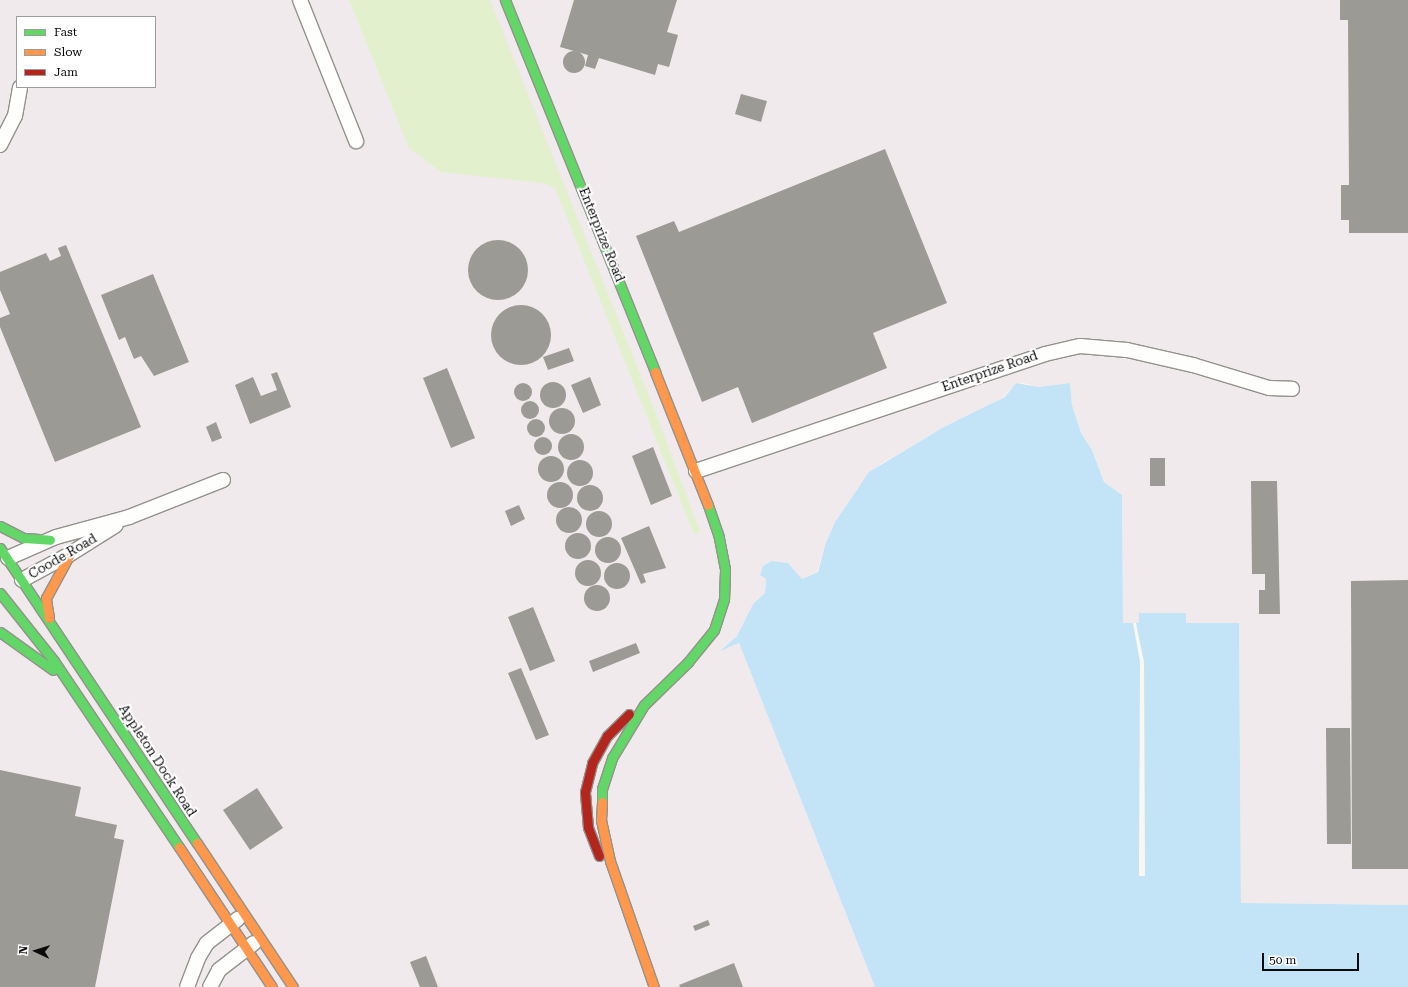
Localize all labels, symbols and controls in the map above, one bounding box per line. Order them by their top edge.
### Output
legend [16,16,156,88]
text: Fast [54,25,77,39]
text: Slow [54,45,82,59]
text: Jam [54,65,78,79]
street label: Enterprize Road [575,186,627,284]
street label: Enterprize Road [940,348,1040,396]
street label: Coode Road [26,531,100,583]
street label: Appleton Dock Road [115,702,199,820]
north arrow [16,931,56,971]
text: N [17,945,30,955]
scale bar [1264,945,1361,971]
text: 50 m [1269,953,1296,967]

